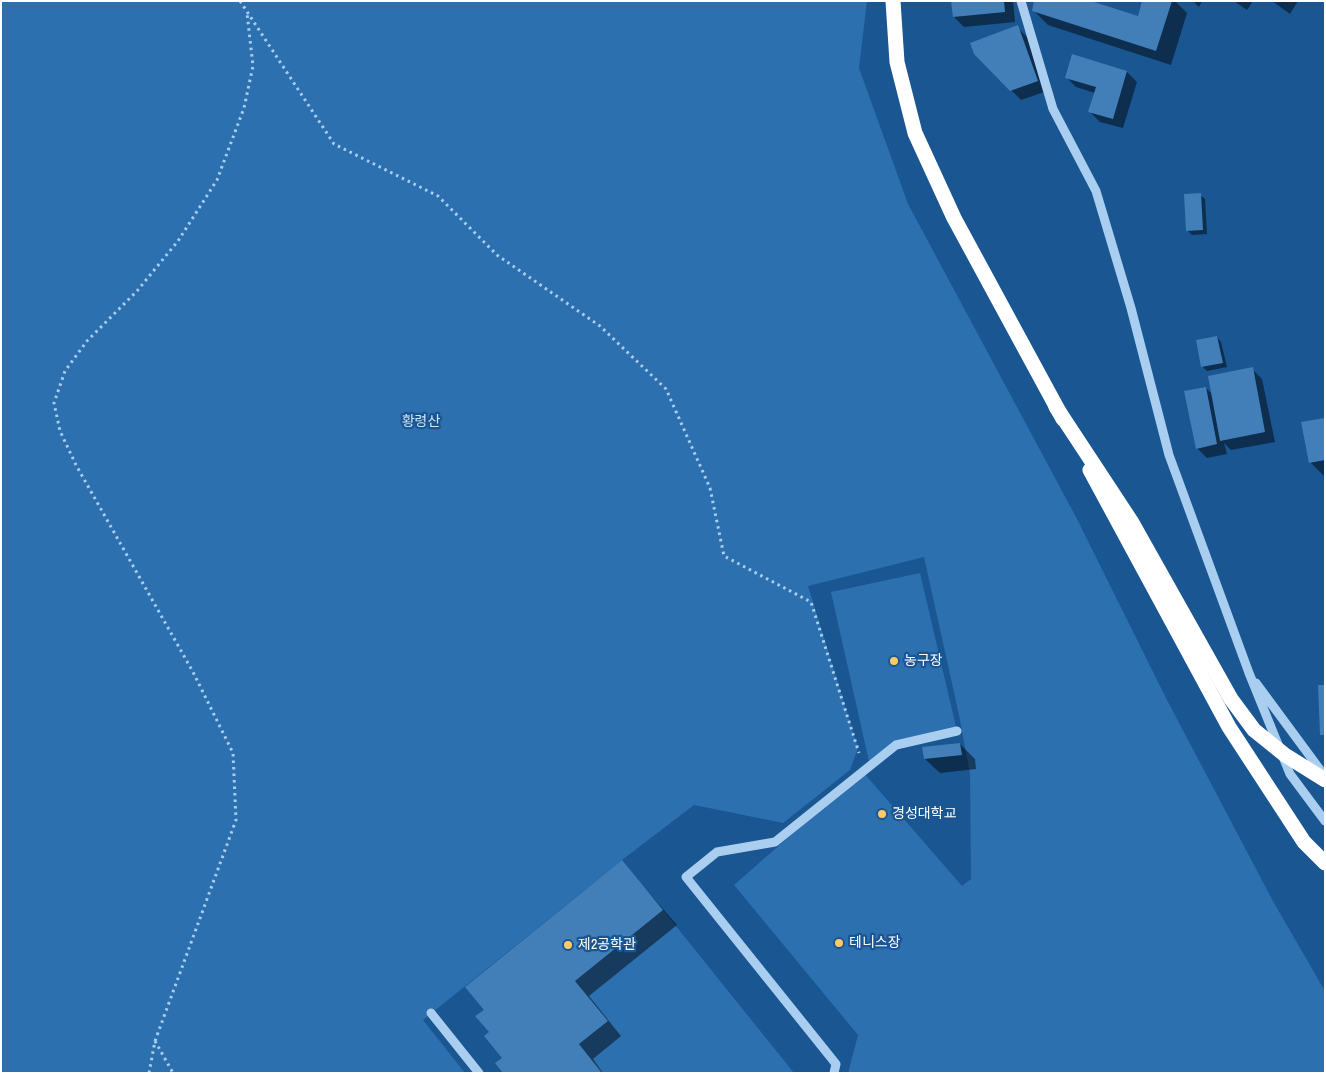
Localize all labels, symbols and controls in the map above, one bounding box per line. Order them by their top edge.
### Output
park label: 황령산 [402,414,440,430]
place label: 농구장 [904,653,943,669]
marker: 농구장 [888,655,900,667]
place label: 경성대학교 [892,806,956,822]
marker: 경성대학교 [876,808,888,820]
place label: 테니스장 [849,935,901,951]
place label: 제2공학관 [578,937,636,953]
marker: 테니스장 [833,937,845,949]
marker: 제2공학관 [562,939,574,951]

